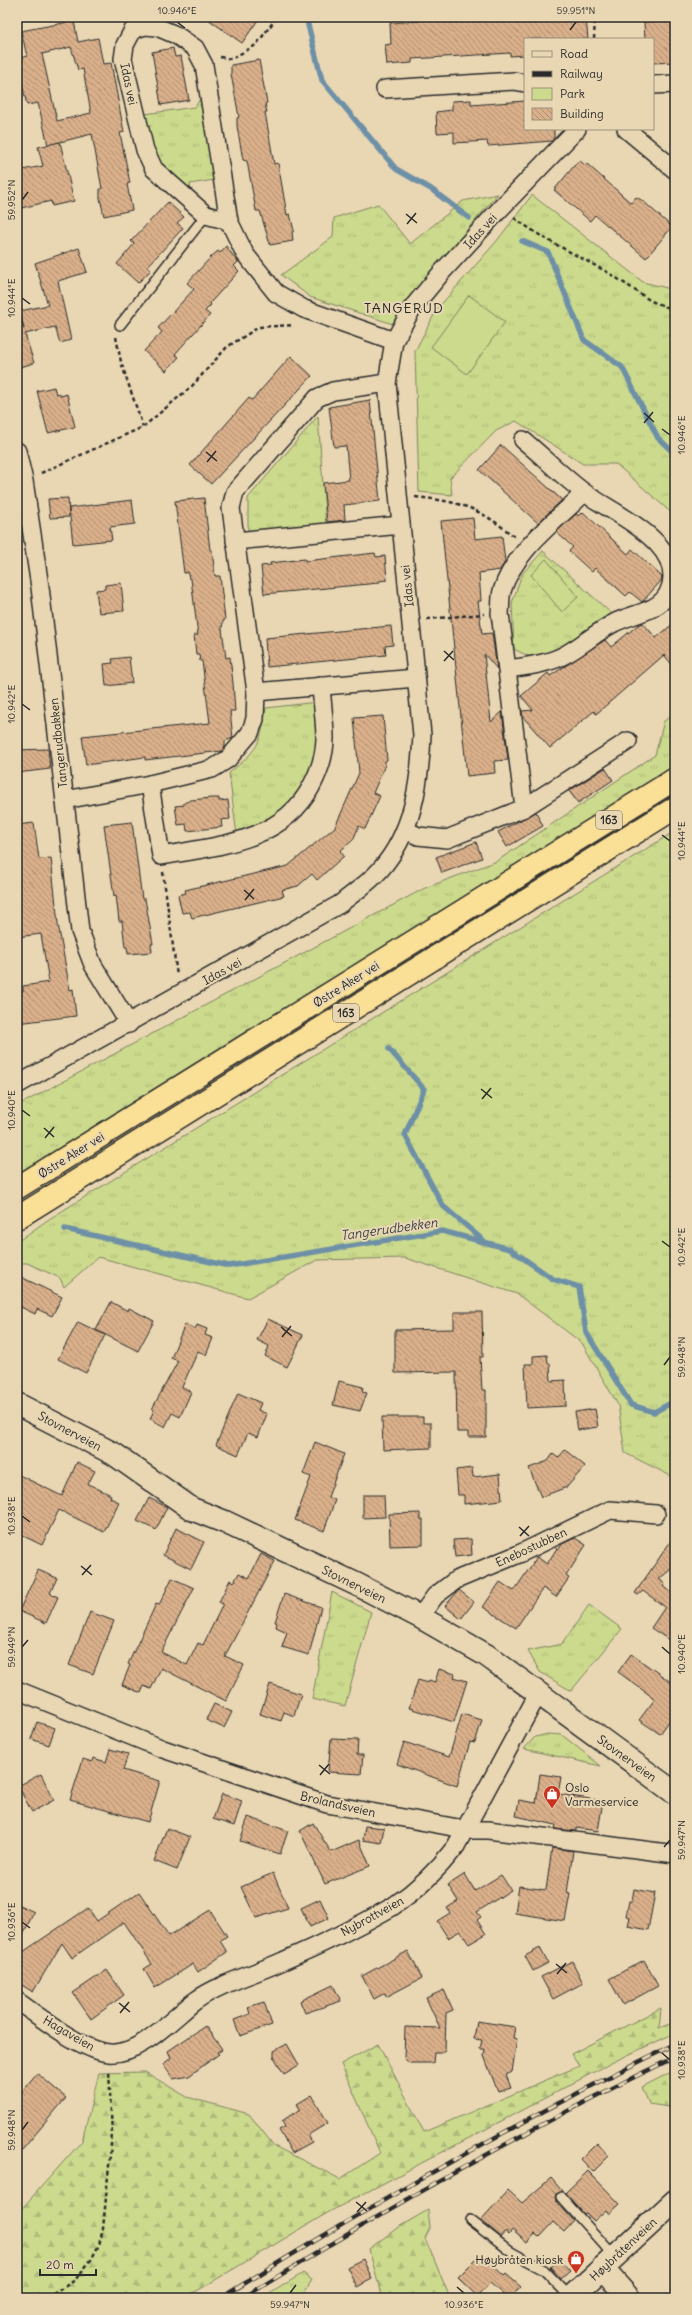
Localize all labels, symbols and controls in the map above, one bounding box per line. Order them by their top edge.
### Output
text: 10.946°E [157,4,197,17]
text: 59.951°N [556,4,596,17]
legend [524,38,654,130]
text: Road [560,46,588,61]
street label: Idas vei [117,62,141,106]
text: Railway [560,66,603,81]
text: Park [560,86,585,101]
text: Building [560,106,604,121]
text: 59.952°N [5,180,18,220]
street label: Idas vei [460,210,500,252]
text: 10.944°E [5,278,18,318]
district label: TANGERUD [364,299,444,317]
text: 10.946°E [675,415,688,455]
street label: Idas vei [397,564,417,608]
text: 10.942°E [5,684,18,723]
street label: Tangerudbakken [46,697,70,789]
road number: 163 [596,811,622,829]
text: 10.944°E [675,821,688,861]
street label: Idas vei [200,954,244,988]
street label: Østre Aker vei [310,958,382,1010]
road number: 163 [333,1004,359,1022]
text: 10.940°E [5,1090,18,1130]
street label: Østre Aker vei [35,1129,107,1181]
water label: Tangerudbekken [340,1214,439,1244]
text: 10.942°E [675,1227,688,1266]
text: 59.948°N [675,1337,688,1377]
street label: Stovnerveien [36,1408,104,1454]
text: 10.938°E [5,1496,18,1536]
street label: Enebostubben [493,1524,569,1570]
street label: Stovnerveien [319,1562,389,1606]
text: 59.949°N [5,1627,18,1667]
text: 10.940°E [675,1634,688,1674]
street label: Stovnerveien [594,1731,660,1785]
place label: Oslo Varmeservice [565,1780,638,1809]
shop icon: Oslo Varmeservice [542,1784,562,1809]
street label: Brolandsveien [299,1788,377,1820]
text: 59.947°N [675,1820,688,1860]
street label: Nybrottveien [338,1893,406,1939]
text: 10.936°E [5,1902,18,1942]
street label: Hagaveien [40,2012,98,2054]
text: 10.938°E [675,2040,688,2080]
text: 59.948°N [5,2110,18,2150]
street label: Høybråtenveien [586,2214,660,2284]
shop icon: Høybråten kiosk [566,2249,586,2274]
scale bar [40,2251,96,2277]
place label: Høybråten kiosk [475,2252,563,2267]
text: 20 m [46,2257,74,2272]
text: 59.947°N [270,2298,310,2311]
text: 10.936°E [444,2298,484,2311]

